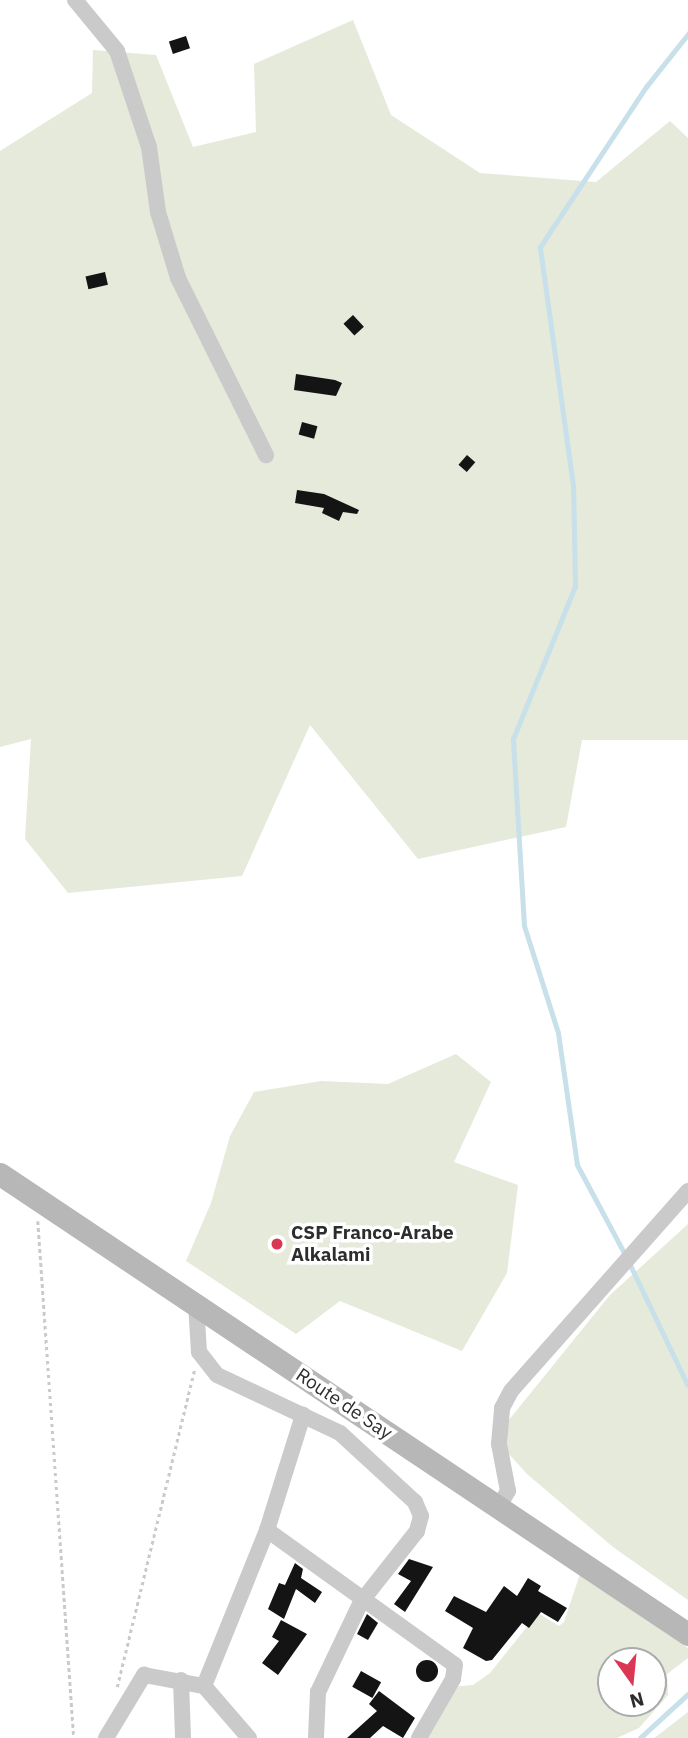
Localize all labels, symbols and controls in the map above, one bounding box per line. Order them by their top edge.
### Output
place label: CSP Franco-Arabe Alkalami [291,1222,454,1266]
marker: CSP Franco-Arabe Alkalami [269,1236,285,1252]
street label: Route de Say [291,1363,397,1445]
north arrow [597,1647,667,1717]
text: N [627,1687,647,1714]

